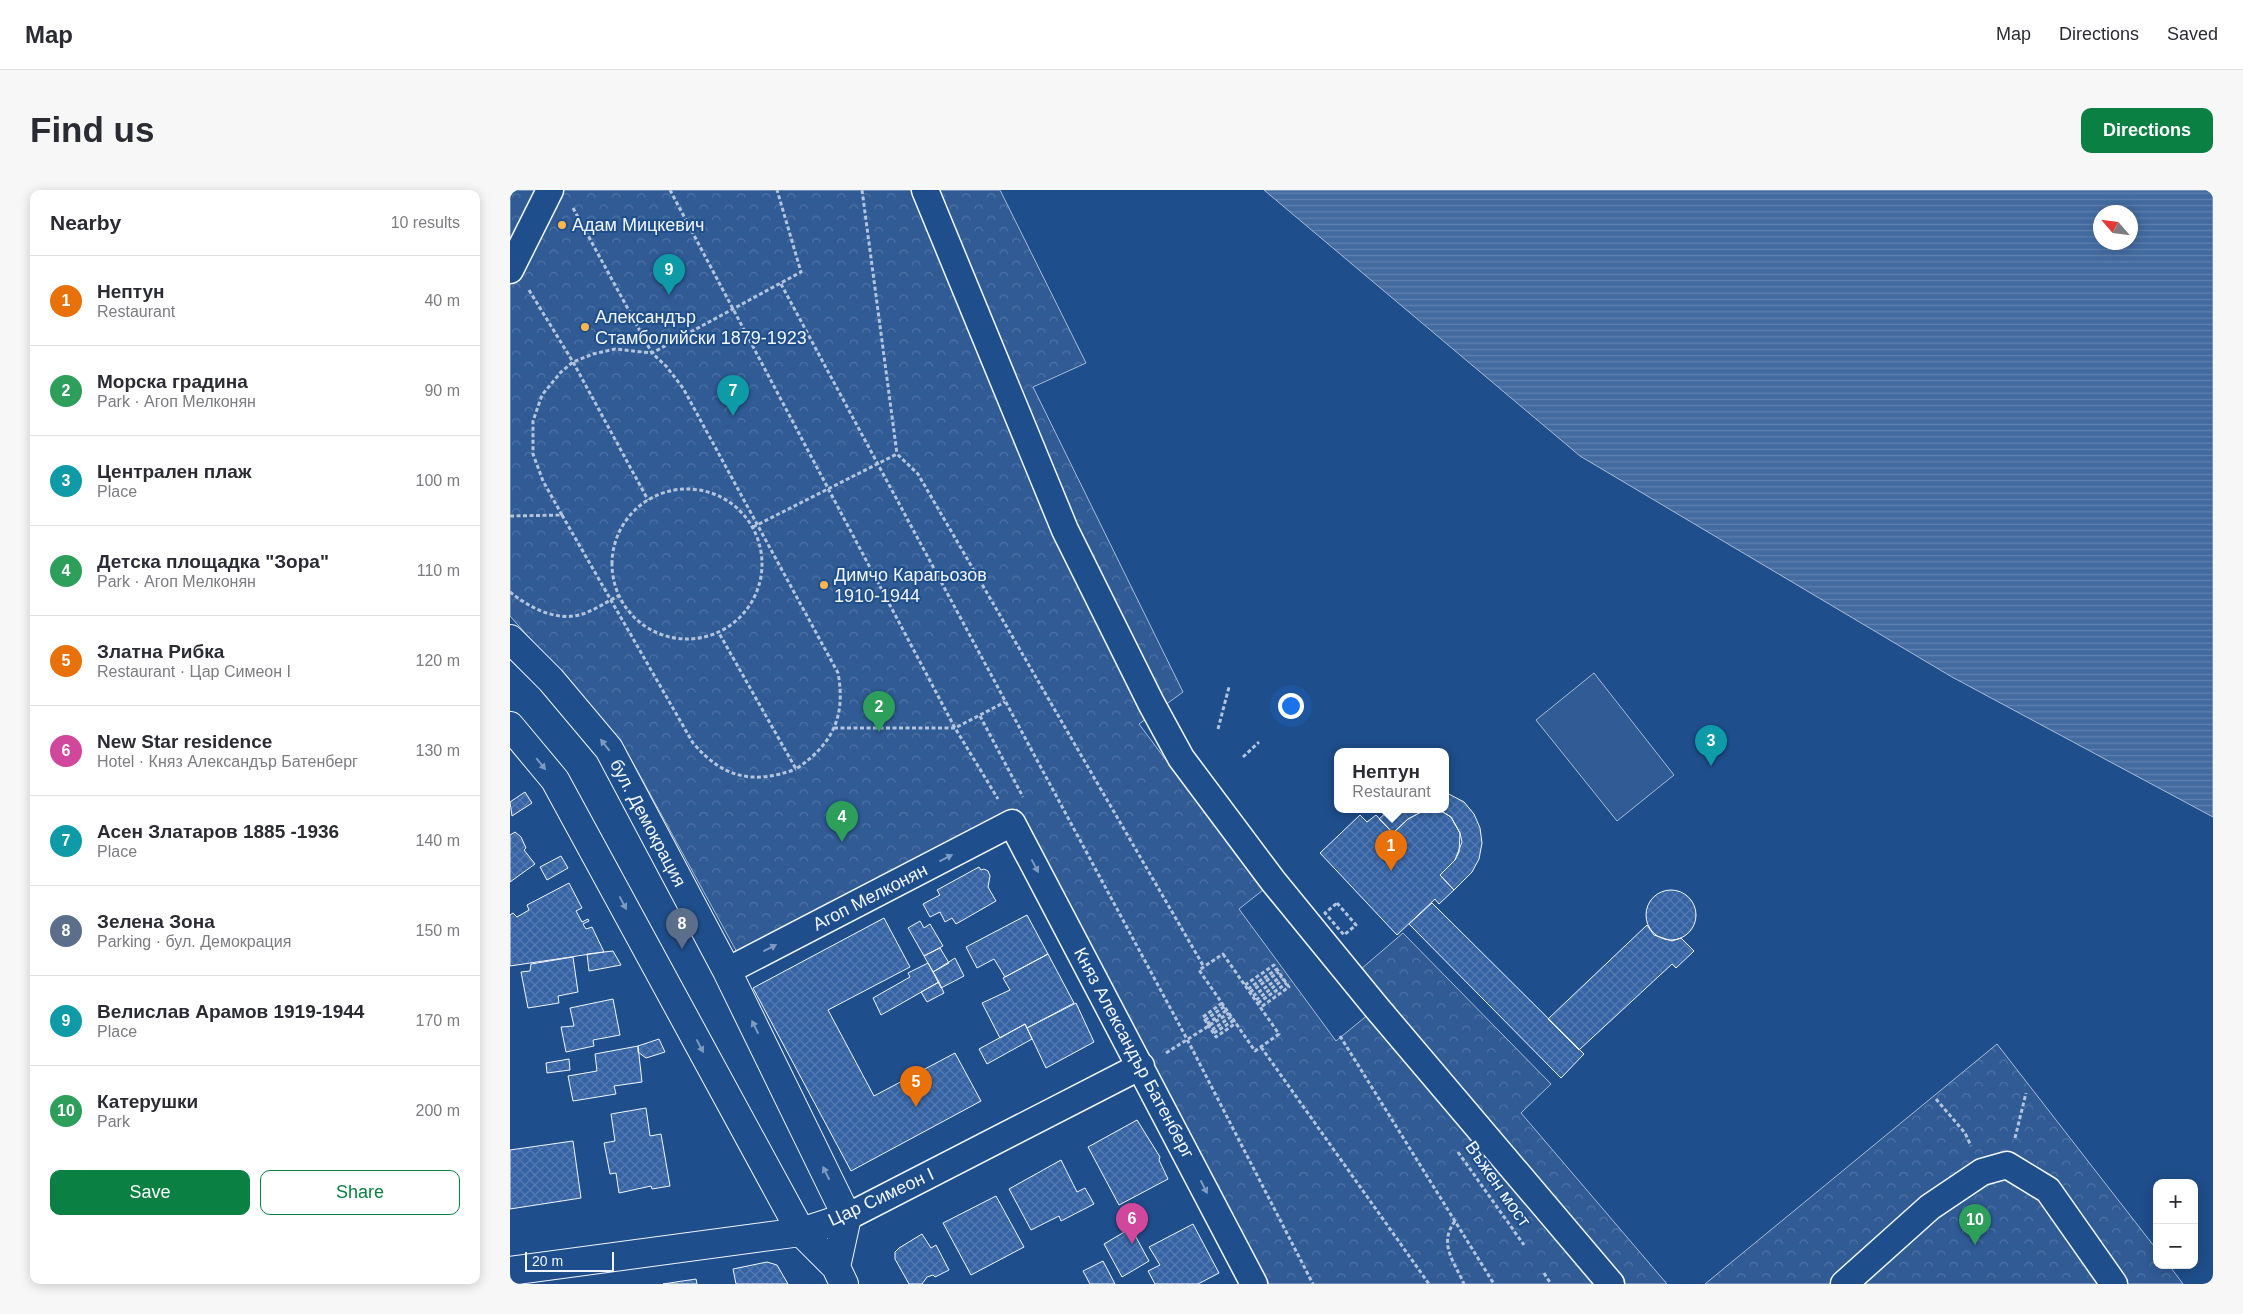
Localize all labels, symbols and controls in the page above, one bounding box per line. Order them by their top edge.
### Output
text: Map [25,21,73,48]
text: Map [1996,24,2031,44]
text: Directions [2059,24,2139,44]
text: Saved [2167,24,2218,44]
button: Directions [2081,108,2213,153]
text: Find us [30,110,154,149]
north arrow [2093,205,2138,250]
text: Nearby [50,211,121,234]
text: 10 results [391,214,460,231]
place label: Адам Мицкевич [572,215,704,235]
marker: Адам Мицкевич [556,219,568,231]
pin: 9 [653,254,685,295]
text: Нептун [97,281,165,302]
text: 1 [62,292,70,309]
text: 40 m [424,292,460,309]
text: Restaurant [97,303,175,320]
place label: Александър Стамболийски 1879-1923 [595,307,807,348]
marker: Александър Стамболийски 1879-1923 [579,321,591,333]
text: Морска градина [97,371,248,392]
pin: 7 [717,375,749,416]
text: 2 [62,382,70,399]
text: 90 m [424,382,460,399]
text: Park · Агоп Мелконян [97,393,256,410]
text: Централен плаж [97,461,251,482]
text: 3 [62,472,70,489]
text: 100 m [416,472,460,489]
text: Place [97,483,137,500]
text: Детска площадка "Зора" [97,551,329,572]
text: 4 [62,562,70,579]
text: 110 m [417,562,460,579]
place label: Димчо Карагьозов 1910-1944 [834,565,987,606]
text: Park · Агоп Мелконян [97,573,256,590]
marker: Димчо Карагьозов 1910-1944 [818,579,830,591]
text: Златна Рибка [97,641,224,662]
text: 5 [62,652,70,669]
text: 120 m [416,652,460,669]
text: Restaurant · Цар Симеон I [97,663,291,680]
pin: 2 [863,691,895,732]
your location [1278,693,1304,719]
pin: 3 [1695,725,1727,766]
text: New Star residence [97,731,272,752]
one-way arrow [599,739,610,752]
text: 6 [62,742,70,759]
text: 130 m [416,742,460,759]
popup [1334,748,1449,813]
text: Hotel · Княз Александър Батенберг [97,753,358,770]
street label: бул. Демокрация [606,756,690,890]
one-way arrow [535,757,547,769]
text: Нептун [1352,761,1420,782]
text: Restaurant [1352,783,1431,800]
pin: 4 [826,801,858,842]
text: Асен Златаров 1885 -1936 [97,821,339,842]
pin: 1 [1375,830,1407,871]
text: 7 [62,832,70,849]
text: 140 m [416,832,460,849]
text: Place [97,843,137,860]
one-way arrow [939,854,953,862]
one-way arrow [1031,859,1039,874]
street label: Агоп Мелконян [809,860,931,934]
one-way arrow [619,896,627,911]
pin: 8 [666,908,698,949]
text: Зелена Зона [97,911,215,932]
text: 8 [62,922,70,939]
text: 150 m [416,922,460,939]
text: Parking · бул. Демокрация [97,933,291,950]
one-way arrow [763,944,778,952]
street label: Княз Александър Батенберг [1070,944,1198,1162]
text: Велислав Арамов 1919-1944 [97,1001,364,1022]
text: 9 [62,1012,70,1029]
text: 170 m [416,1012,460,1029]
one-way arrow [750,1020,758,1034]
text: Place [97,1023,137,1040]
one-way arrow [696,1040,705,1053]
pin: 5 [900,1066,932,1107]
text: Катерушки [97,1091,198,1112]
text: 10 [57,1102,75,1119]
text: 200 m [416,1102,460,1119]
text: Park [97,1113,130,1130]
street label: Въжен мост [1461,1137,1535,1231]
street label: Цар Симеон I [825,1164,937,1230]
one-way arrow [821,1166,830,1181]
button: Save [50,1170,250,1215]
button: Share [260,1170,460,1215]
map controls [2153,1179,2198,1269]
button: + [2153,1179,2198,1224]
one-way arrow [1200,1180,1208,1194]
pin: 6 [1116,1203,1148,1244]
pin: 10 [1959,1204,1991,1245]
button: − [2153,1224,2198,1269]
scale bar [525,1249,614,1272]
text: 20 m [532,1253,563,1269]

